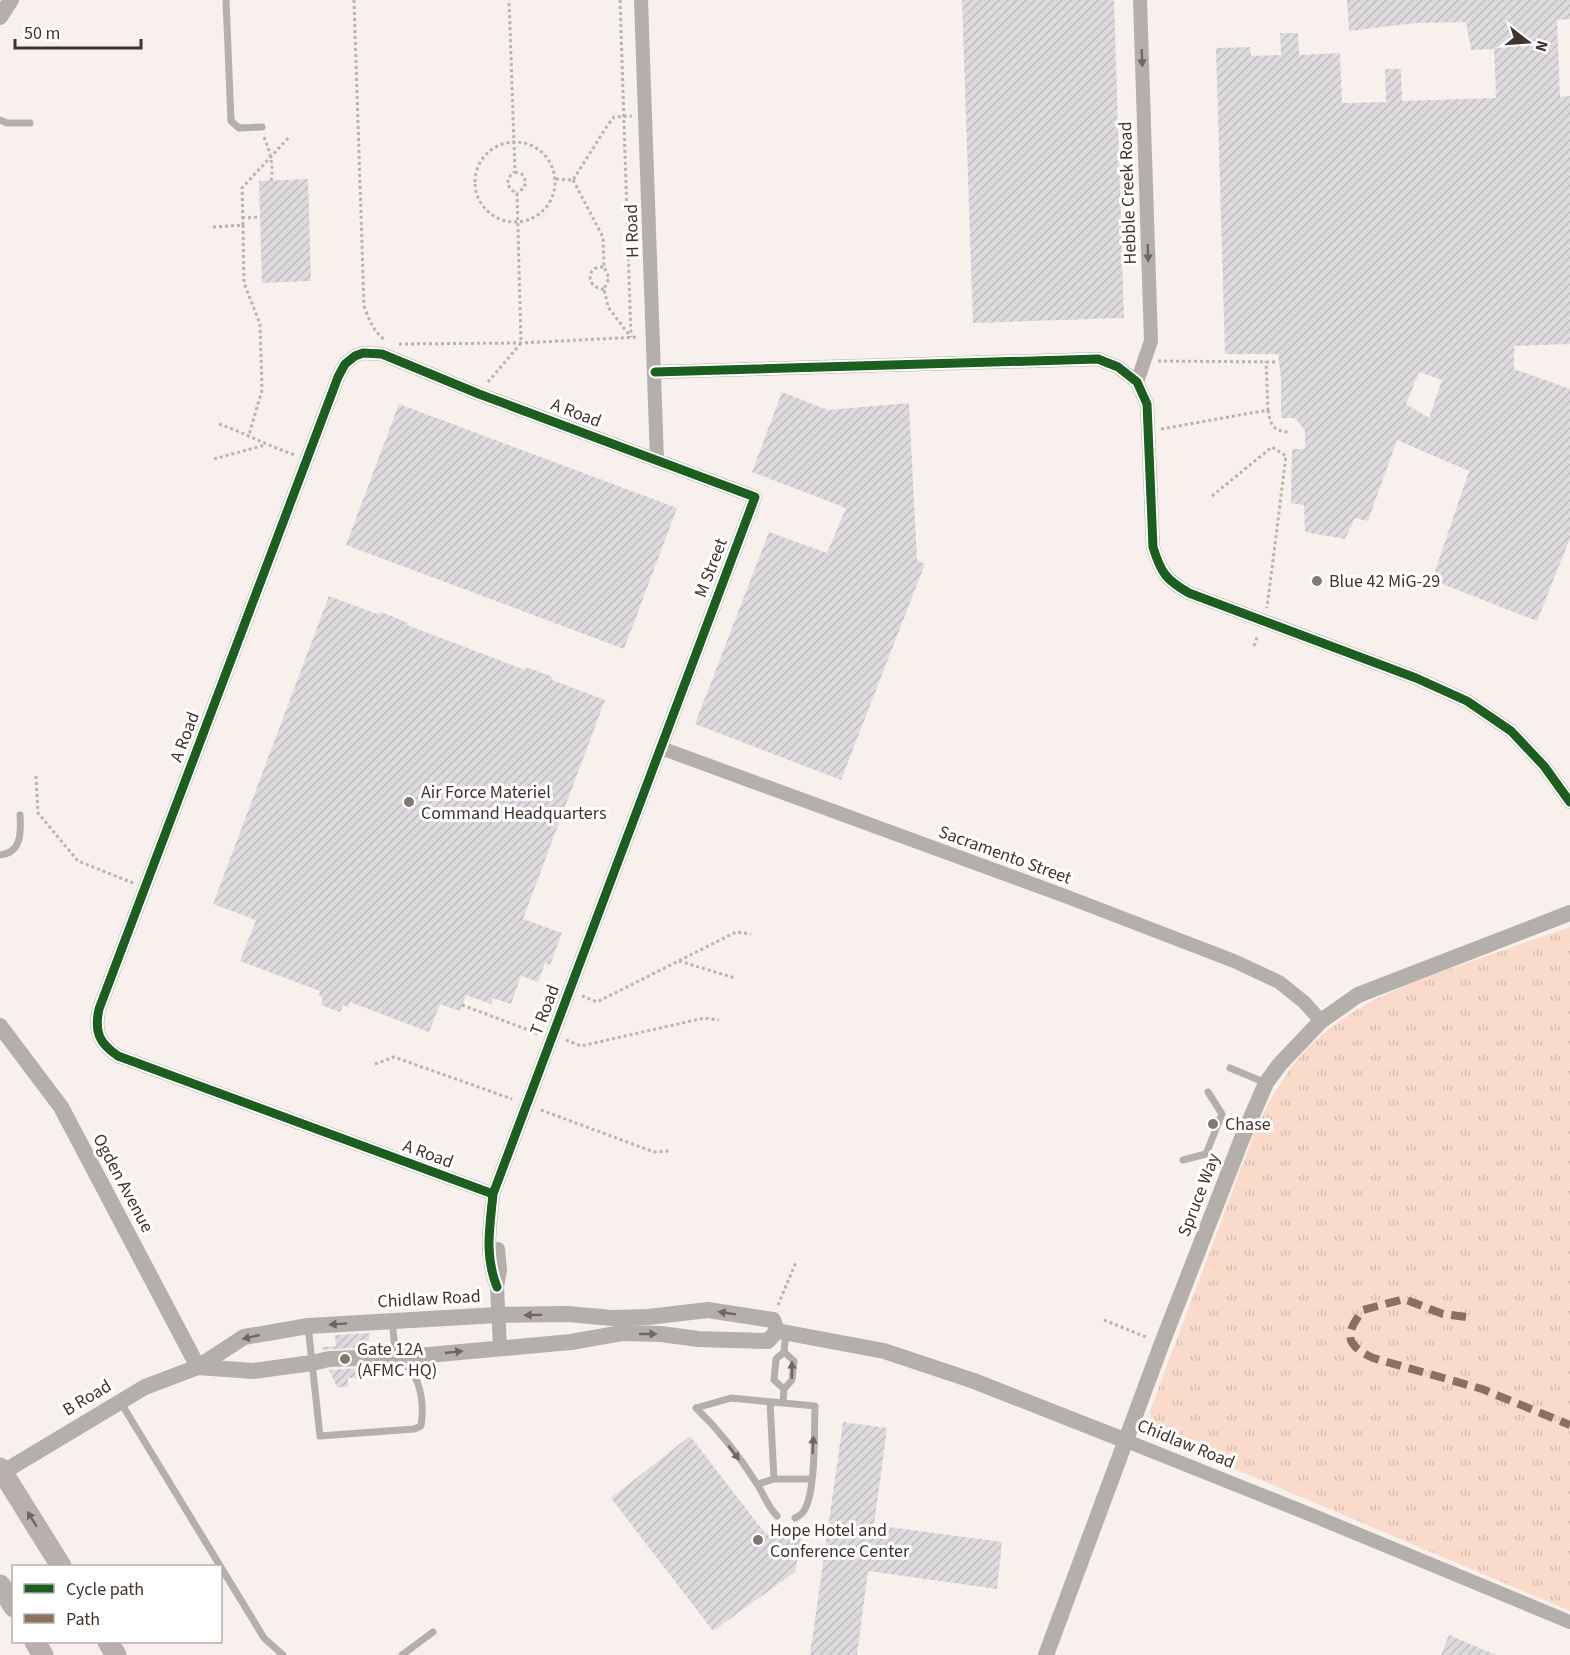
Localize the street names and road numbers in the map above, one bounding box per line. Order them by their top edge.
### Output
street label: Hebble Creek Road [1113,121,1143,265]
street label: H Road [619,204,645,258]
street label: A Road [547,392,605,434]
street label: M Street [688,535,734,601]
street label: A Road [164,708,206,766]
street label: Sacramento Street [935,819,1075,891]
street label: T Road [524,981,566,1039]
street label: Ogden Avenue [86,1129,160,1237]
street label: A Road [399,1133,457,1175]
street label: Spruce Way [1172,1149,1227,1240]
street label: Chidlaw Road [377,1284,481,1314]
street label: B Road [58,1374,116,1422]
street label: Chidlaw Road [1133,1413,1239,1475]

